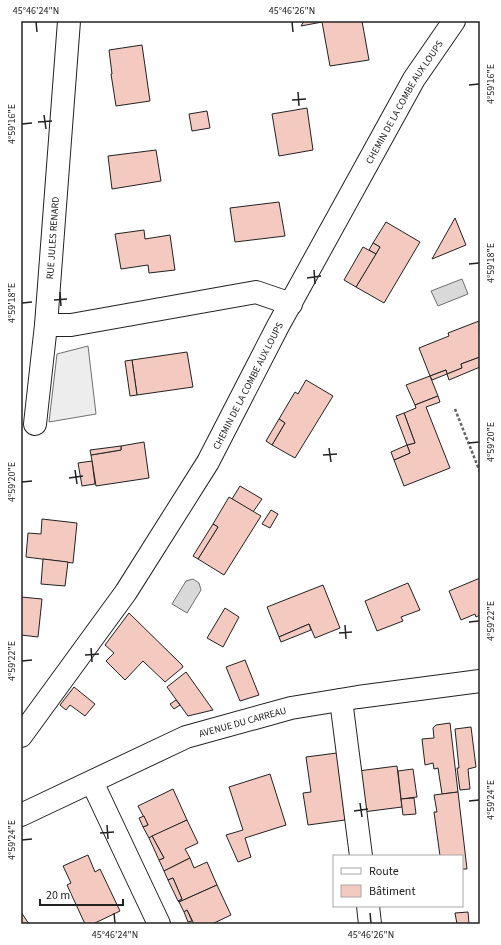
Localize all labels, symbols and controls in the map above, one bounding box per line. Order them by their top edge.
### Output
text: 45°46'24"N [13,4,59,18]
text: 45°46'26"N [269,4,315,18]
street label: CHEMIN DE LA COMBE AUX LOUPS [363,38,447,167]
text: 4°59'16"E [484,64,498,104]
text: 4°59'16"E [5,104,19,144]
street label: RUE JULES RENARD [43,196,63,280]
text: 4°59'18"E [484,243,498,283]
text: 4°59'18"E [5,283,19,323]
street label: CHEMIN DE LA COMBE AUX LOUPS [210,320,287,452]
text: 4°59'20"E [484,422,498,462]
text: 4°59'20"E [5,462,19,502]
text: 4°59'22"E [484,601,498,641]
text: 4°59'22"E [5,641,19,681]
street label: AVENUE DU CARREAU [197,704,288,741]
text: 4°59'24"E [484,780,498,820]
text: 4°59'24"E [5,820,19,860]
legend [333,855,463,907]
text: Route [369,863,399,880]
scale bar [40,881,123,907]
text: Bâtiment [369,883,415,900]
text: 20 m [46,887,70,904]
text: 45°46'24"N [92,928,138,942]
text: 45°46'26"N [348,928,394,942]

